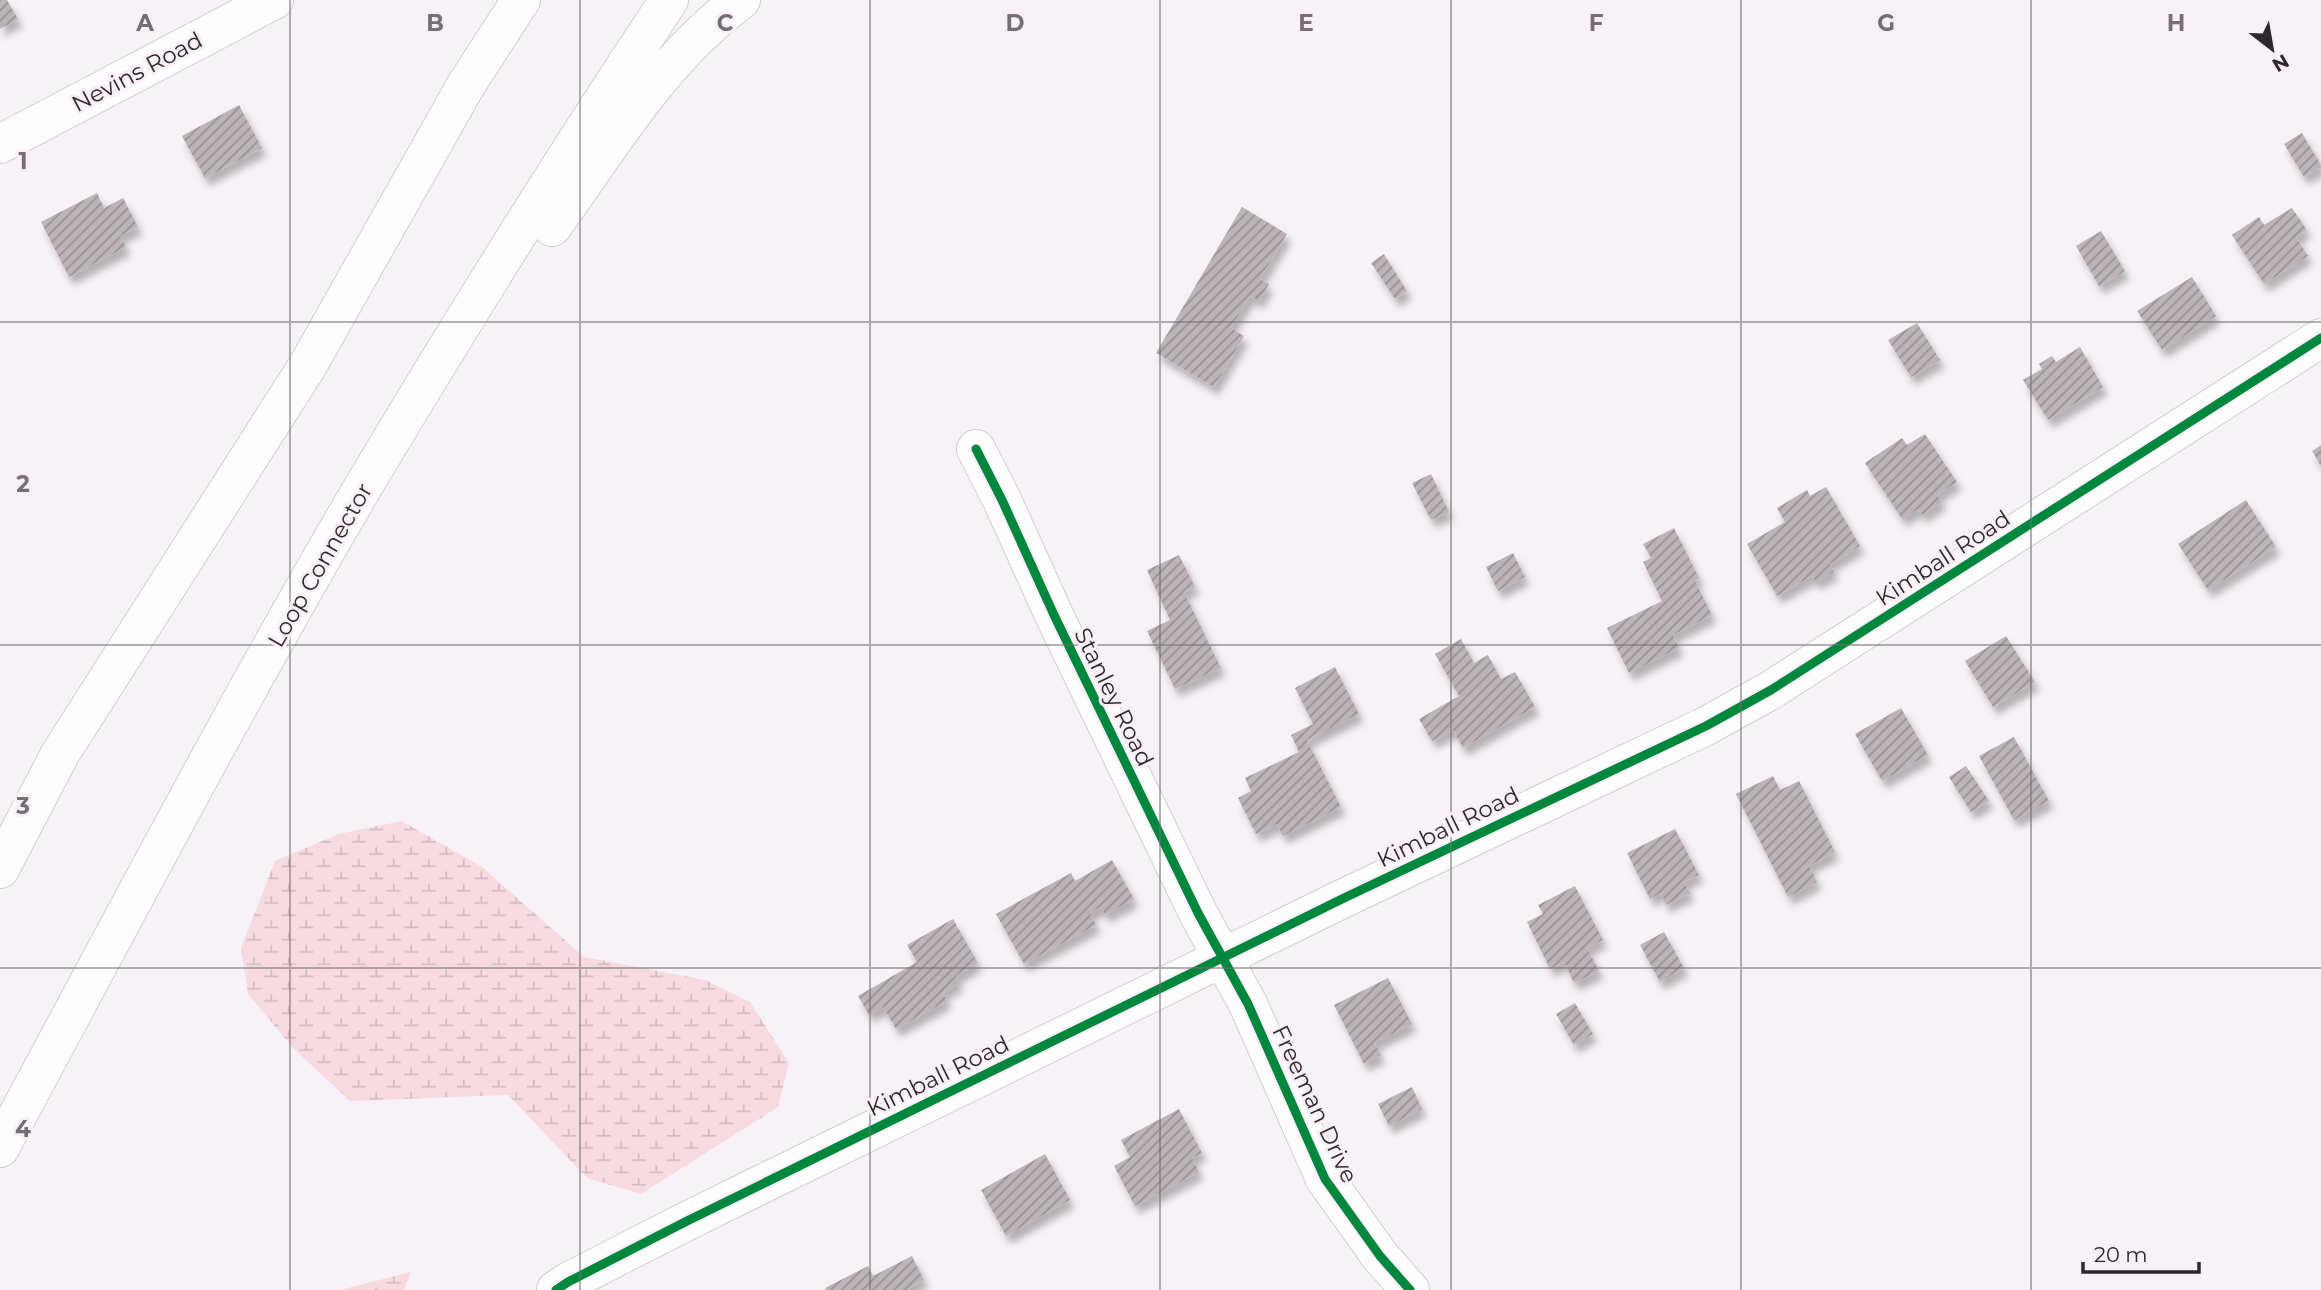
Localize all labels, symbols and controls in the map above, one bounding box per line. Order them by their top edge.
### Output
text: A [135,9,154,37]
text: B [426,9,444,37]
text: C [717,9,734,37]
text: D [1006,9,1025,37]
text: E [1298,9,1314,37]
text: F [1589,9,1604,37]
text: G [1877,9,1895,37]
text: H [2167,9,2185,37]
north arrow [2237,14,2307,84]
street label: Nevins Road [67,26,207,118]
text: N [2268,49,2293,77]
text: 1 [18,147,28,175]
text: 2 [16,470,30,498]
street label: Loop Connector [262,478,378,652]
street label: Kimball Road [1871,504,2015,612]
street label: Stanley Road [1068,623,1160,771]
street label: Kimball Road [1372,781,1524,873]
text: 3 [15,792,30,820]
street label: Freeman Drive [1266,1021,1364,1187]
street label: Kimball Road [862,1030,1014,1122]
text: 4 [15,1115,31,1143]
scale bar [2083,1230,2198,1274]
text: 20 m [2094,1242,2148,1267]

